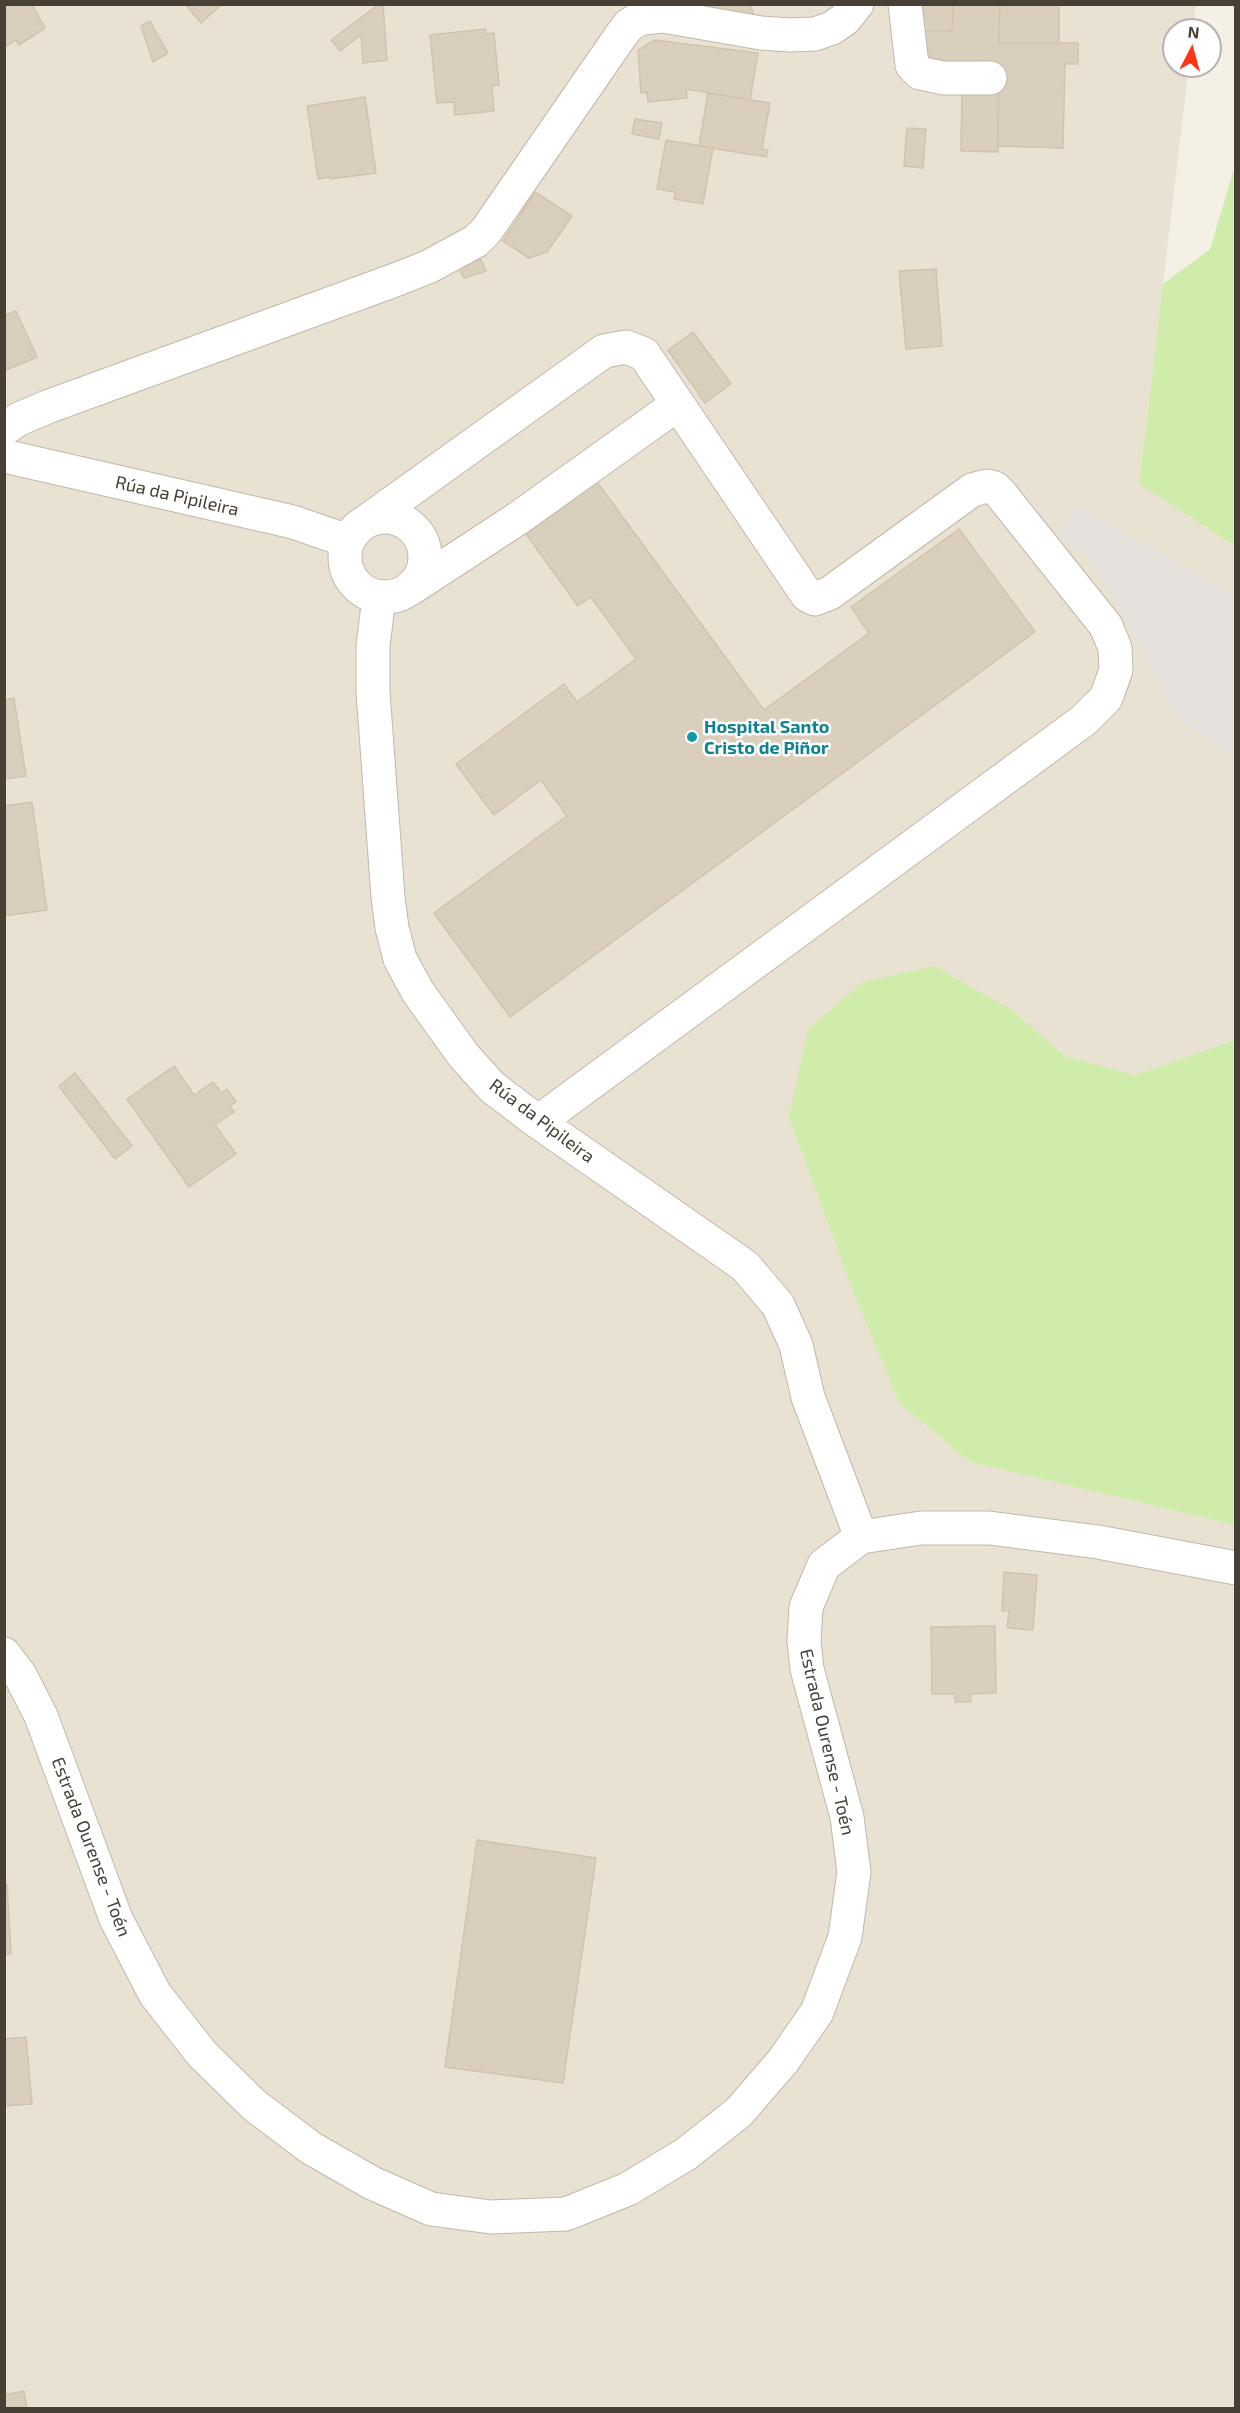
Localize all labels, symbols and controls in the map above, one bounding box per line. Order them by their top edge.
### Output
north arrow [1162,18,1222,78]
text: N [1187,22,1200,42]
street label: Rúa da Pipileira [113,471,241,521]
place label: Hospital Santo Cristo de Piñor [704,716,829,758]
marker: Hospital Santo Cristo de Piñor [685,730,699,744]
street label: Rúa da Pipileira [485,1074,599,1168]
street label: Estrada Ourense - Toén [795,1647,859,1837]
street label: Estrada Ourense - Toén [47,1754,135,1940]

